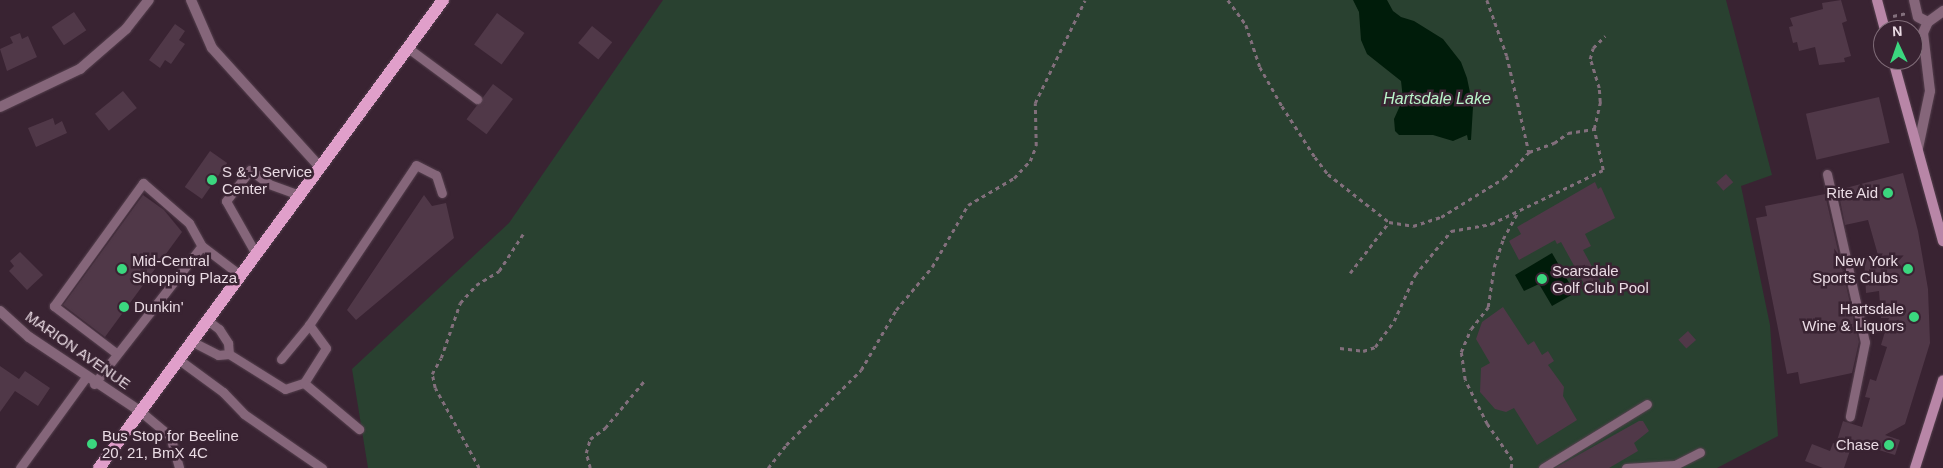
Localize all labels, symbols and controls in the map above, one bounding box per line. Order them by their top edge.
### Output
north arrow [1873,20,1923,70]
text: N [1892,23,1903,39]
water label: Hartsdale Lake [1383,89,1491,109]
place label: S & J Service Center [222,162,312,197]
marker: S & J Service Center [206,174,218,186]
place label: Rite Aid [1825,184,1878,202]
marker: Rite Aid [1882,187,1894,199]
place label: Mid-Central Shopping Plaza [132,251,237,286]
place label: New York Sports Clubs [1812,251,1898,286]
place label: Scarsdale Golf Club Pool [1552,261,1649,296]
marker: Mid-Central Shopping Plaza [116,263,128,275]
marker: New York Sports Clubs [1902,263,1914,275]
marker: Scarsdale Golf Club Pool [1536,273,1548,285]
place label: Dunkin' [134,298,184,316]
place label: Hartsdale Wine & Liquors [1802,299,1904,334]
marker: Dunkin' [118,301,130,313]
street label: MARION AVENUE [22,307,134,393]
marker: Hartsdale Wine & Liquors [1908,311,1920,323]
place label: Bus Stop for Beeline 20, 21, BmX 4C [102,426,239,461]
place label: Chase [1836,436,1879,454]
marker: Bus Stop for Beeline 20, 21, BmX 4C [86,438,98,450]
marker: Chase [1883,439,1895,451]

